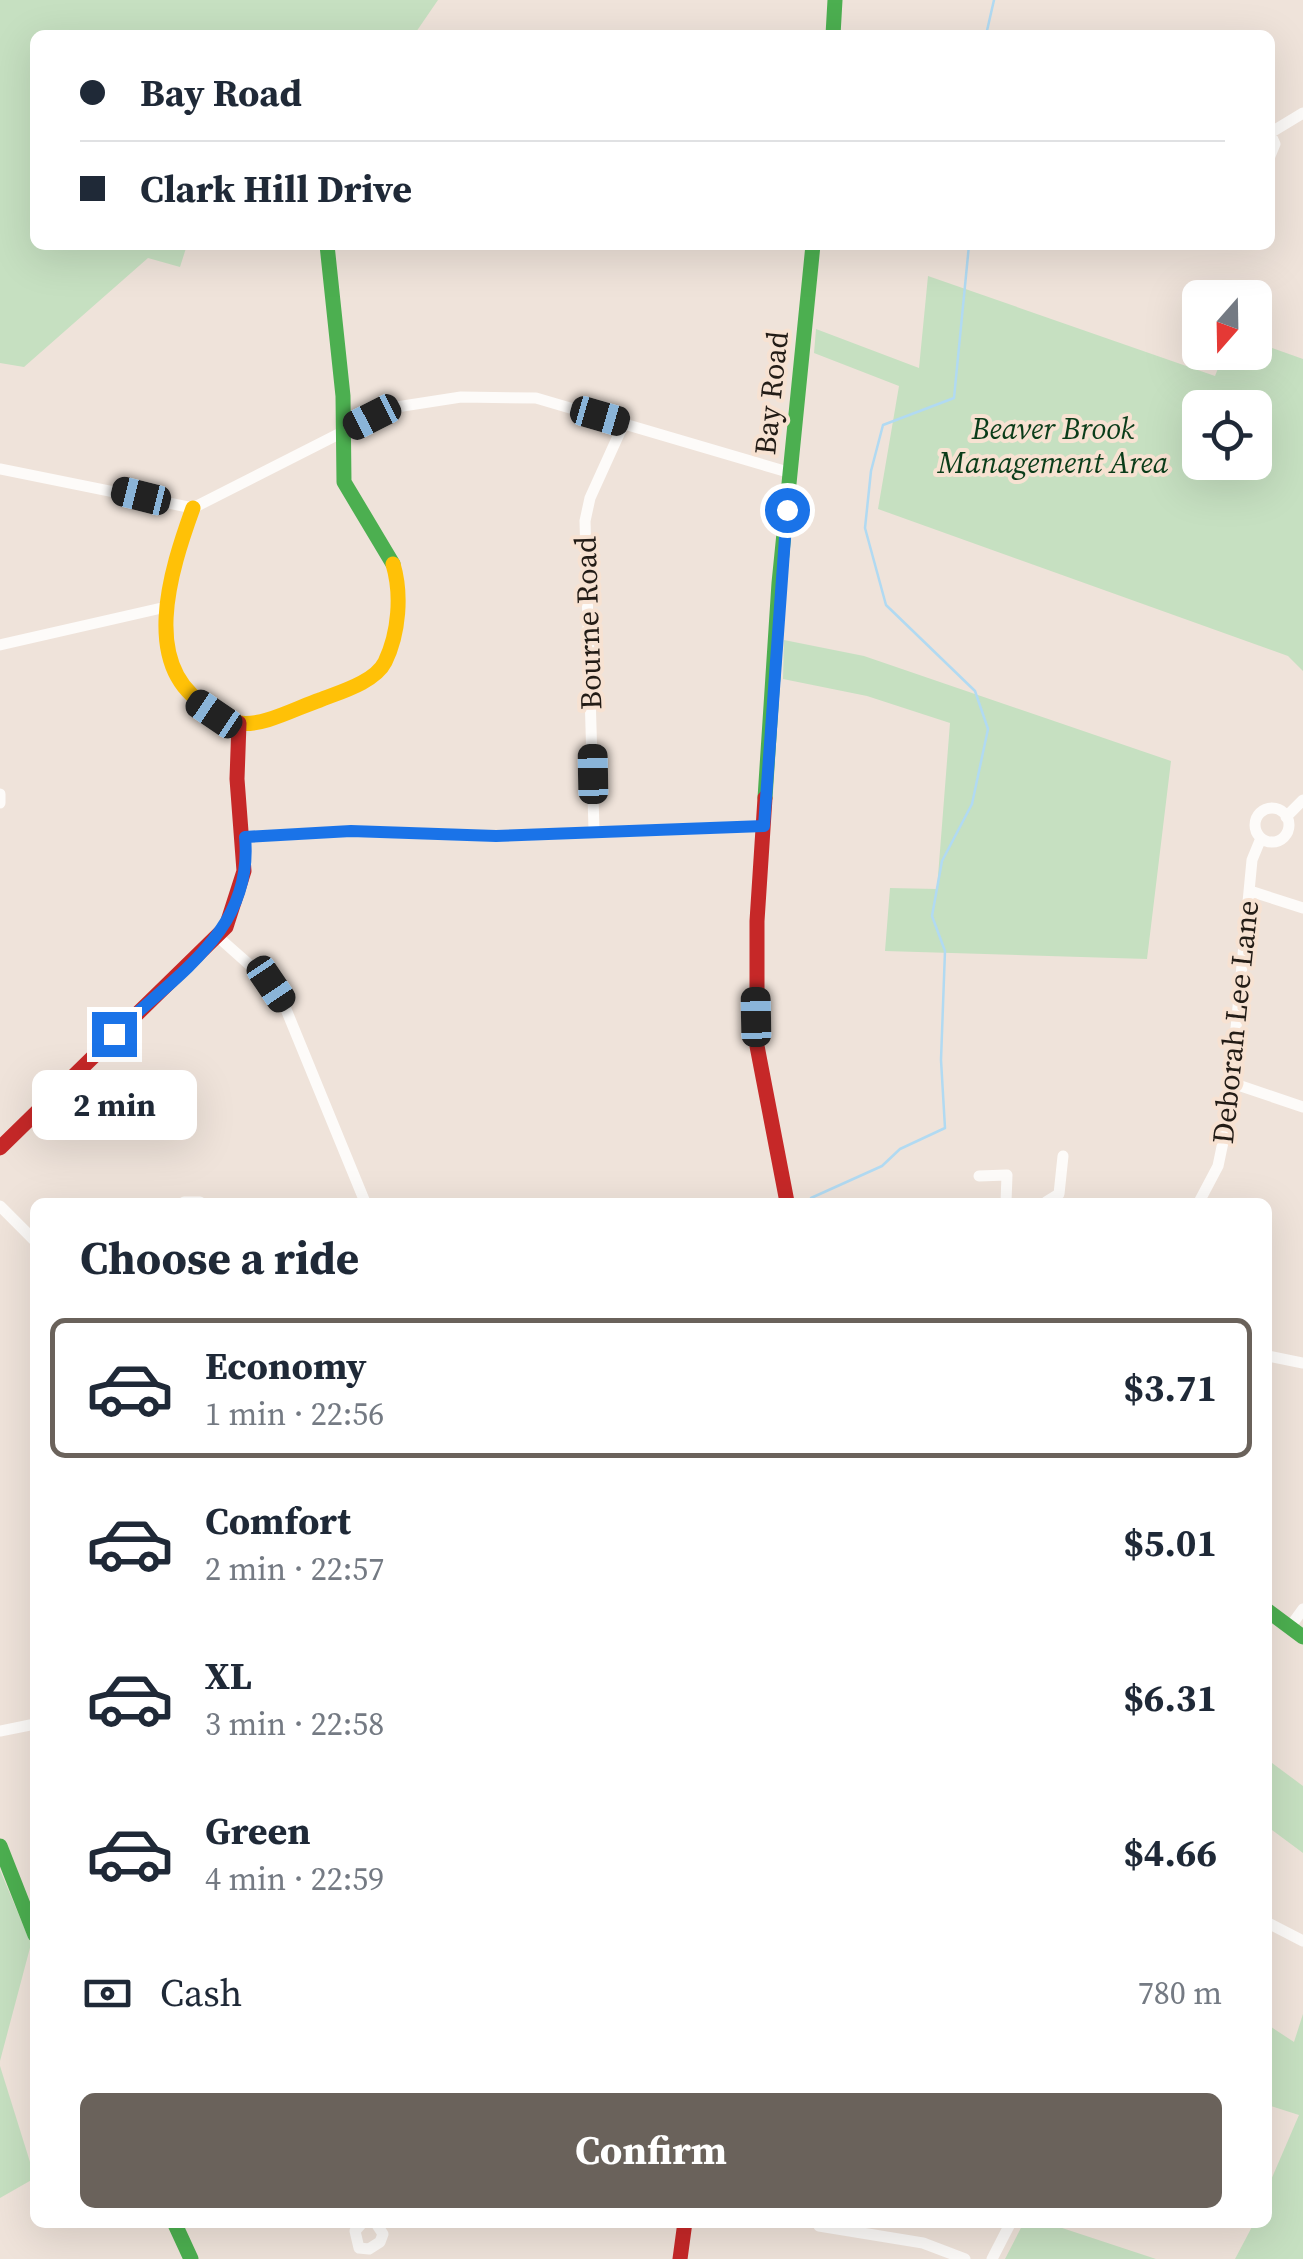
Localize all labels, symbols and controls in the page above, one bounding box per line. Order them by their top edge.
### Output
text: Bay Road [140,67,302,119]
text: Clark Hill Drive [140,163,412,215]
north arrow [1182,280,1272,370]
map controls [1182,280,1272,480]
street label: Bay Road [744,329,798,457]
car [338,390,406,444]
button: locate [1182,390,1272,480]
car [567,393,633,439]
park label: Beaver Brook Management Area [937,408,1169,483]
car [108,474,174,518]
route start [765,488,810,533]
street label: Bourne Road [564,536,612,710]
car [181,685,247,743]
car [577,744,609,804]
street label: Deborah Lee Lane [1202,898,1268,1146]
car [242,951,300,1017]
car [740,987,772,1047]
route end [92,1012,137,1057]
callout: 2 min [32,1069,196,1139]
text: 2 min [73,1083,156,1127]
text: Choose a ride [80,1227,359,1289]
text: Economy [205,1340,367,1392]
icon: car [85,1343,175,1433]
text: $3.71 [1123,1362,1217,1414]
text: 1 min · 22:56 [205,1392,384,1436]
text: Comfort [205,1495,351,1547]
icon: car [85,1498,175,1588]
text: $5.01 [1123,1517,1217,1569]
text: 2 min · 22:57 [205,1547,384,1591]
text: XL [205,1650,252,1702]
icon: car [85,1653,175,1743]
text: $6.31 [1123,1672,1217,1724]
text: 3 min · 22:58 [205,1702,384,1746]
text: Green [205,1805,311,1857]
icon: car [85,1808,175,1898]
text: $4.66 [1123,1827,1217,1879]
text: 4 min · 22:59 [205,1857,384,1901]
icon: cash [80,1966,135,2021]
text: Cash [160,1967,242,2019]
text: 780 m [1138,1971,1222,2015]
button: Confirm [80,2093,1222,2208]

